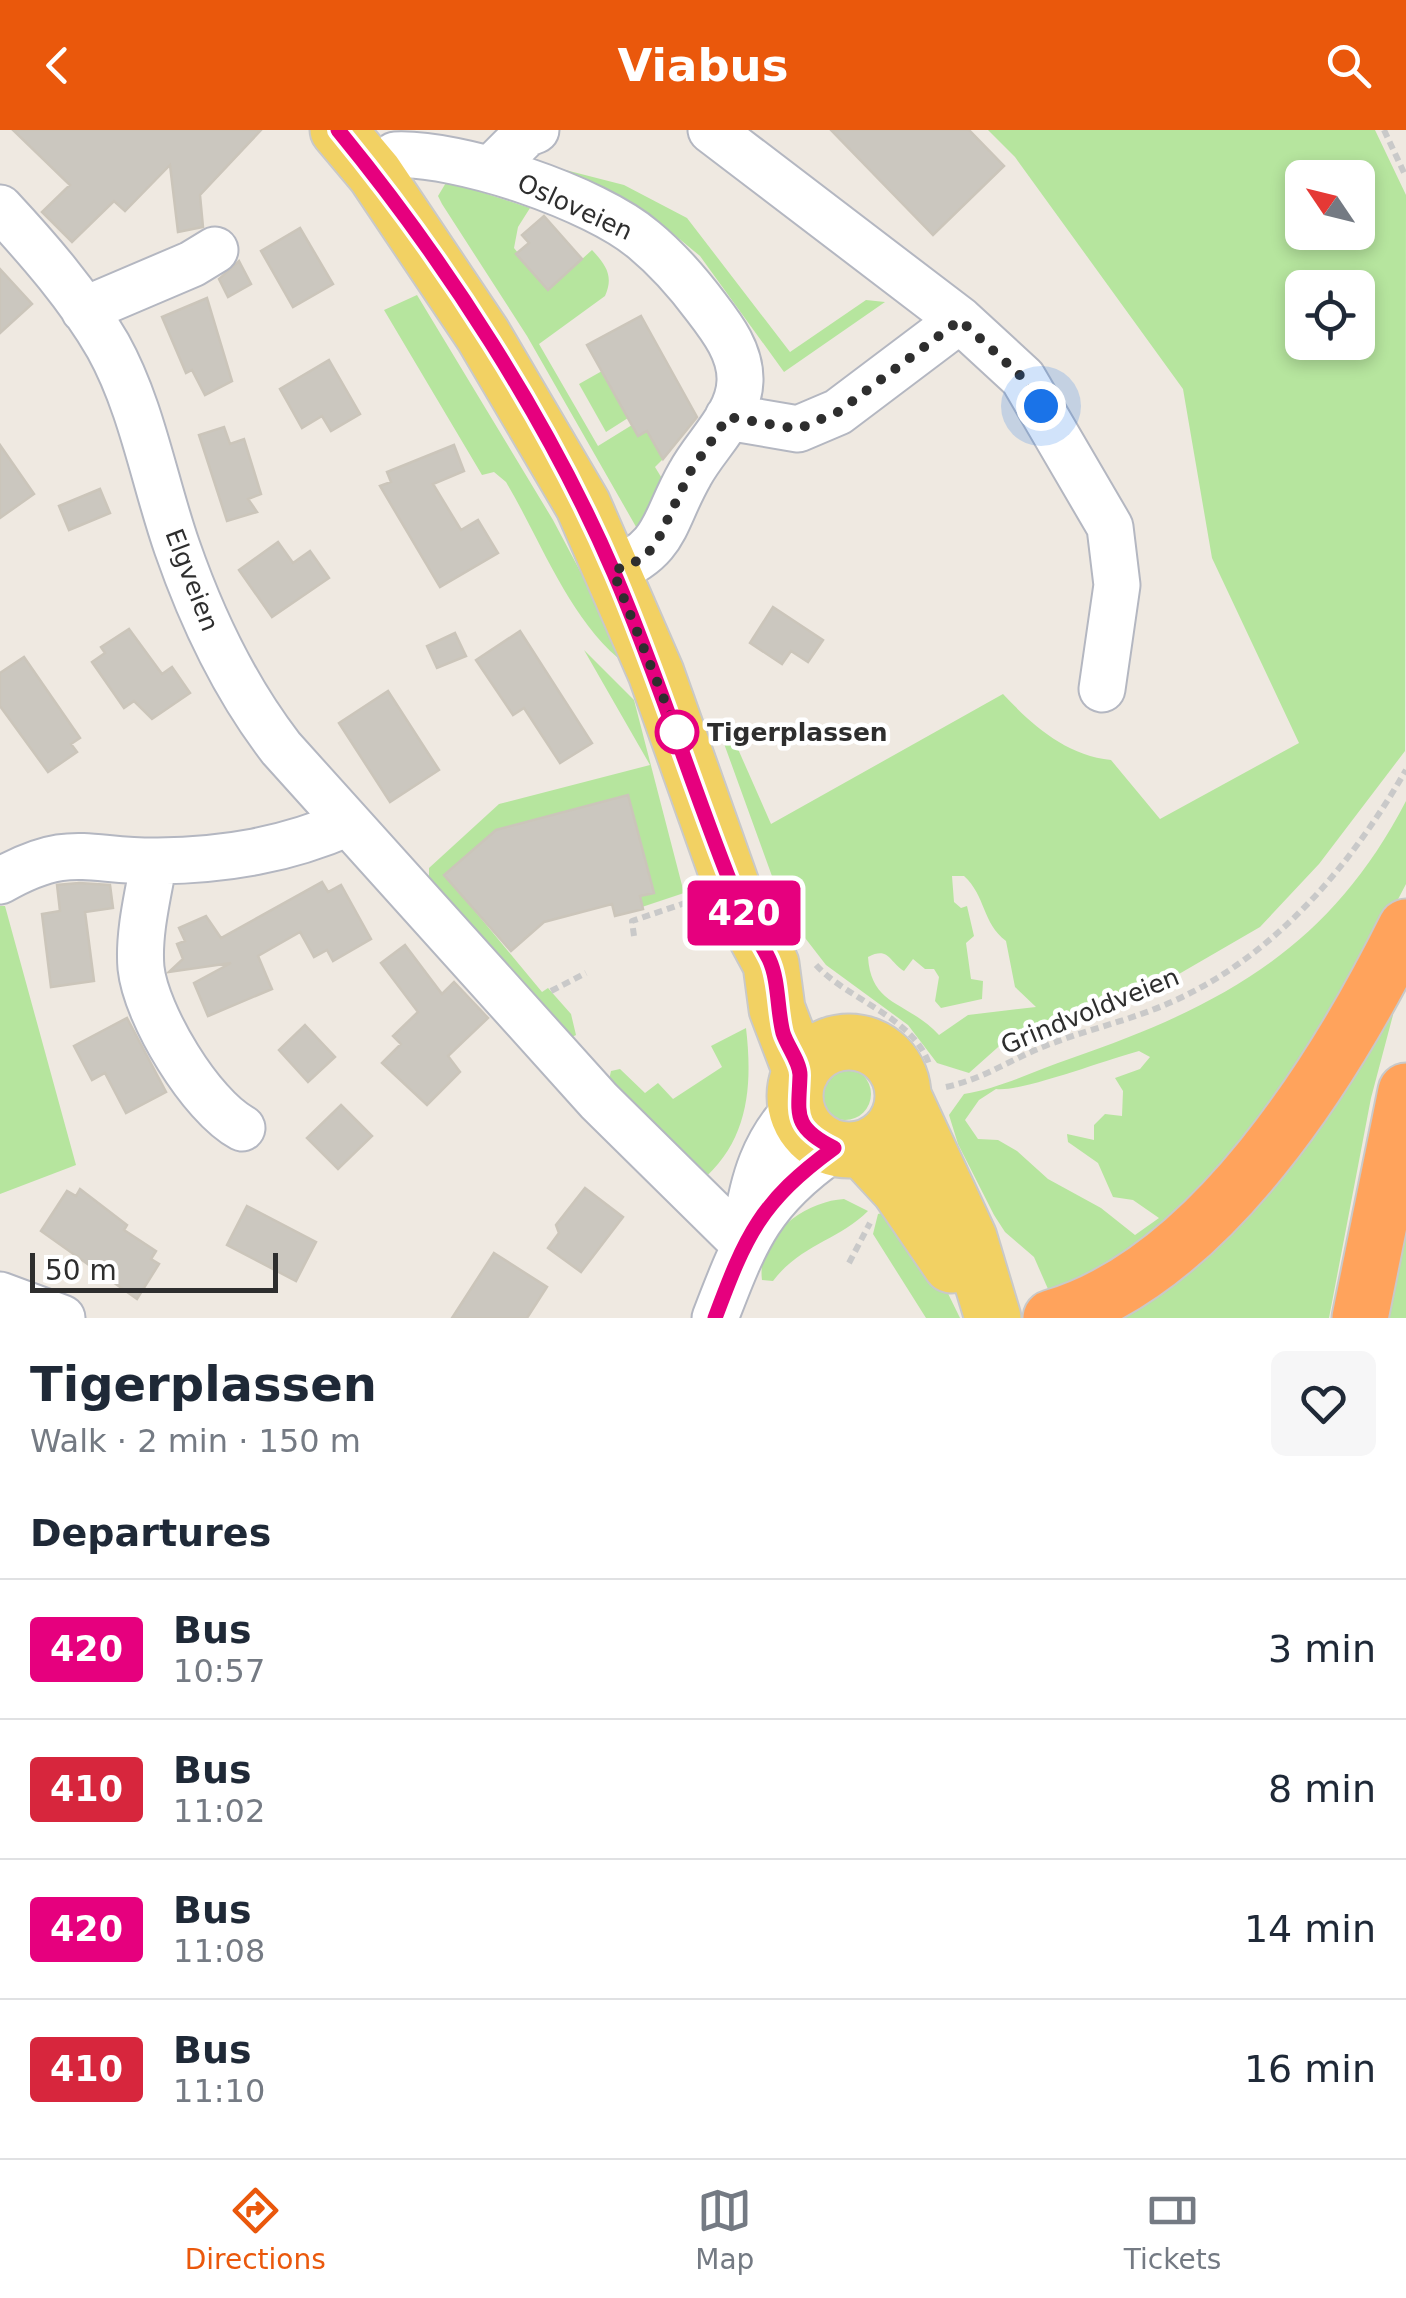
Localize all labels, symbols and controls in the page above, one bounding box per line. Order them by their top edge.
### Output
icon: back [30,38,85,93]
icon: search [1321,38,1376,93]
text: Viabus [618,39,788,92]
north arrow [1285,160,1375,250]
map controls [1285,160,1375,360]
street label: Osloveien [513,168,637,246]
button: locate [1285,270,1375,360]
your location [1016,381,1066,431]
street label: Elgveien [159,525,225,635]
marker: Tigerplassen [656,711,698,753]
place label: Tigerplassen [707,718,888,747]
line badge: 420 [686,880,802,946]
text: 420 [707,893,781,933]
street label: Grindvoldveien [997,962,1183,1060]
scale bar [30,1248,278,1292]
text: 50 m [45,1254,117,1287]
button: heart [1271,1351,1376,1456]
text: Tigerplassen [30,1356,377,1412]
text: Walk · 2 min · 150 m [30,1422,361,1460]
text: Departures [30,1511,271,1555]
text: Bus [173,1608,252,1652]
text: 3 min [1268,1627,1376,1671]
text: 420 [50,1629,123,1669]
text: 10:57 [173,1652,265,1690]
text: Bus [173,1748,252,1792]
text: 8 min [1268,1767,1376,1811]
text: 410 [50,1769,123,1809]
text: 11:02 [173,1792,265,1830]
text: Bus [173,1888,252,1932]
text: 14 min [1244,1907,1376,1951]
text: 420 [50,1909,123,1949]
text: 11:08 [173,1932,265,1970]
text: Bus [173,2028,252,2072]
text: 16 min [1244,2047,1376,2091]
text: 410 [50,2049,123,2089]
text: 11:10 [173,2072,265,2110]
tab: Directions [185,2183,326,2276]
tab: Map [695,2183,754,2276]
tab: Tickets [1124,2183,1221,2276]

